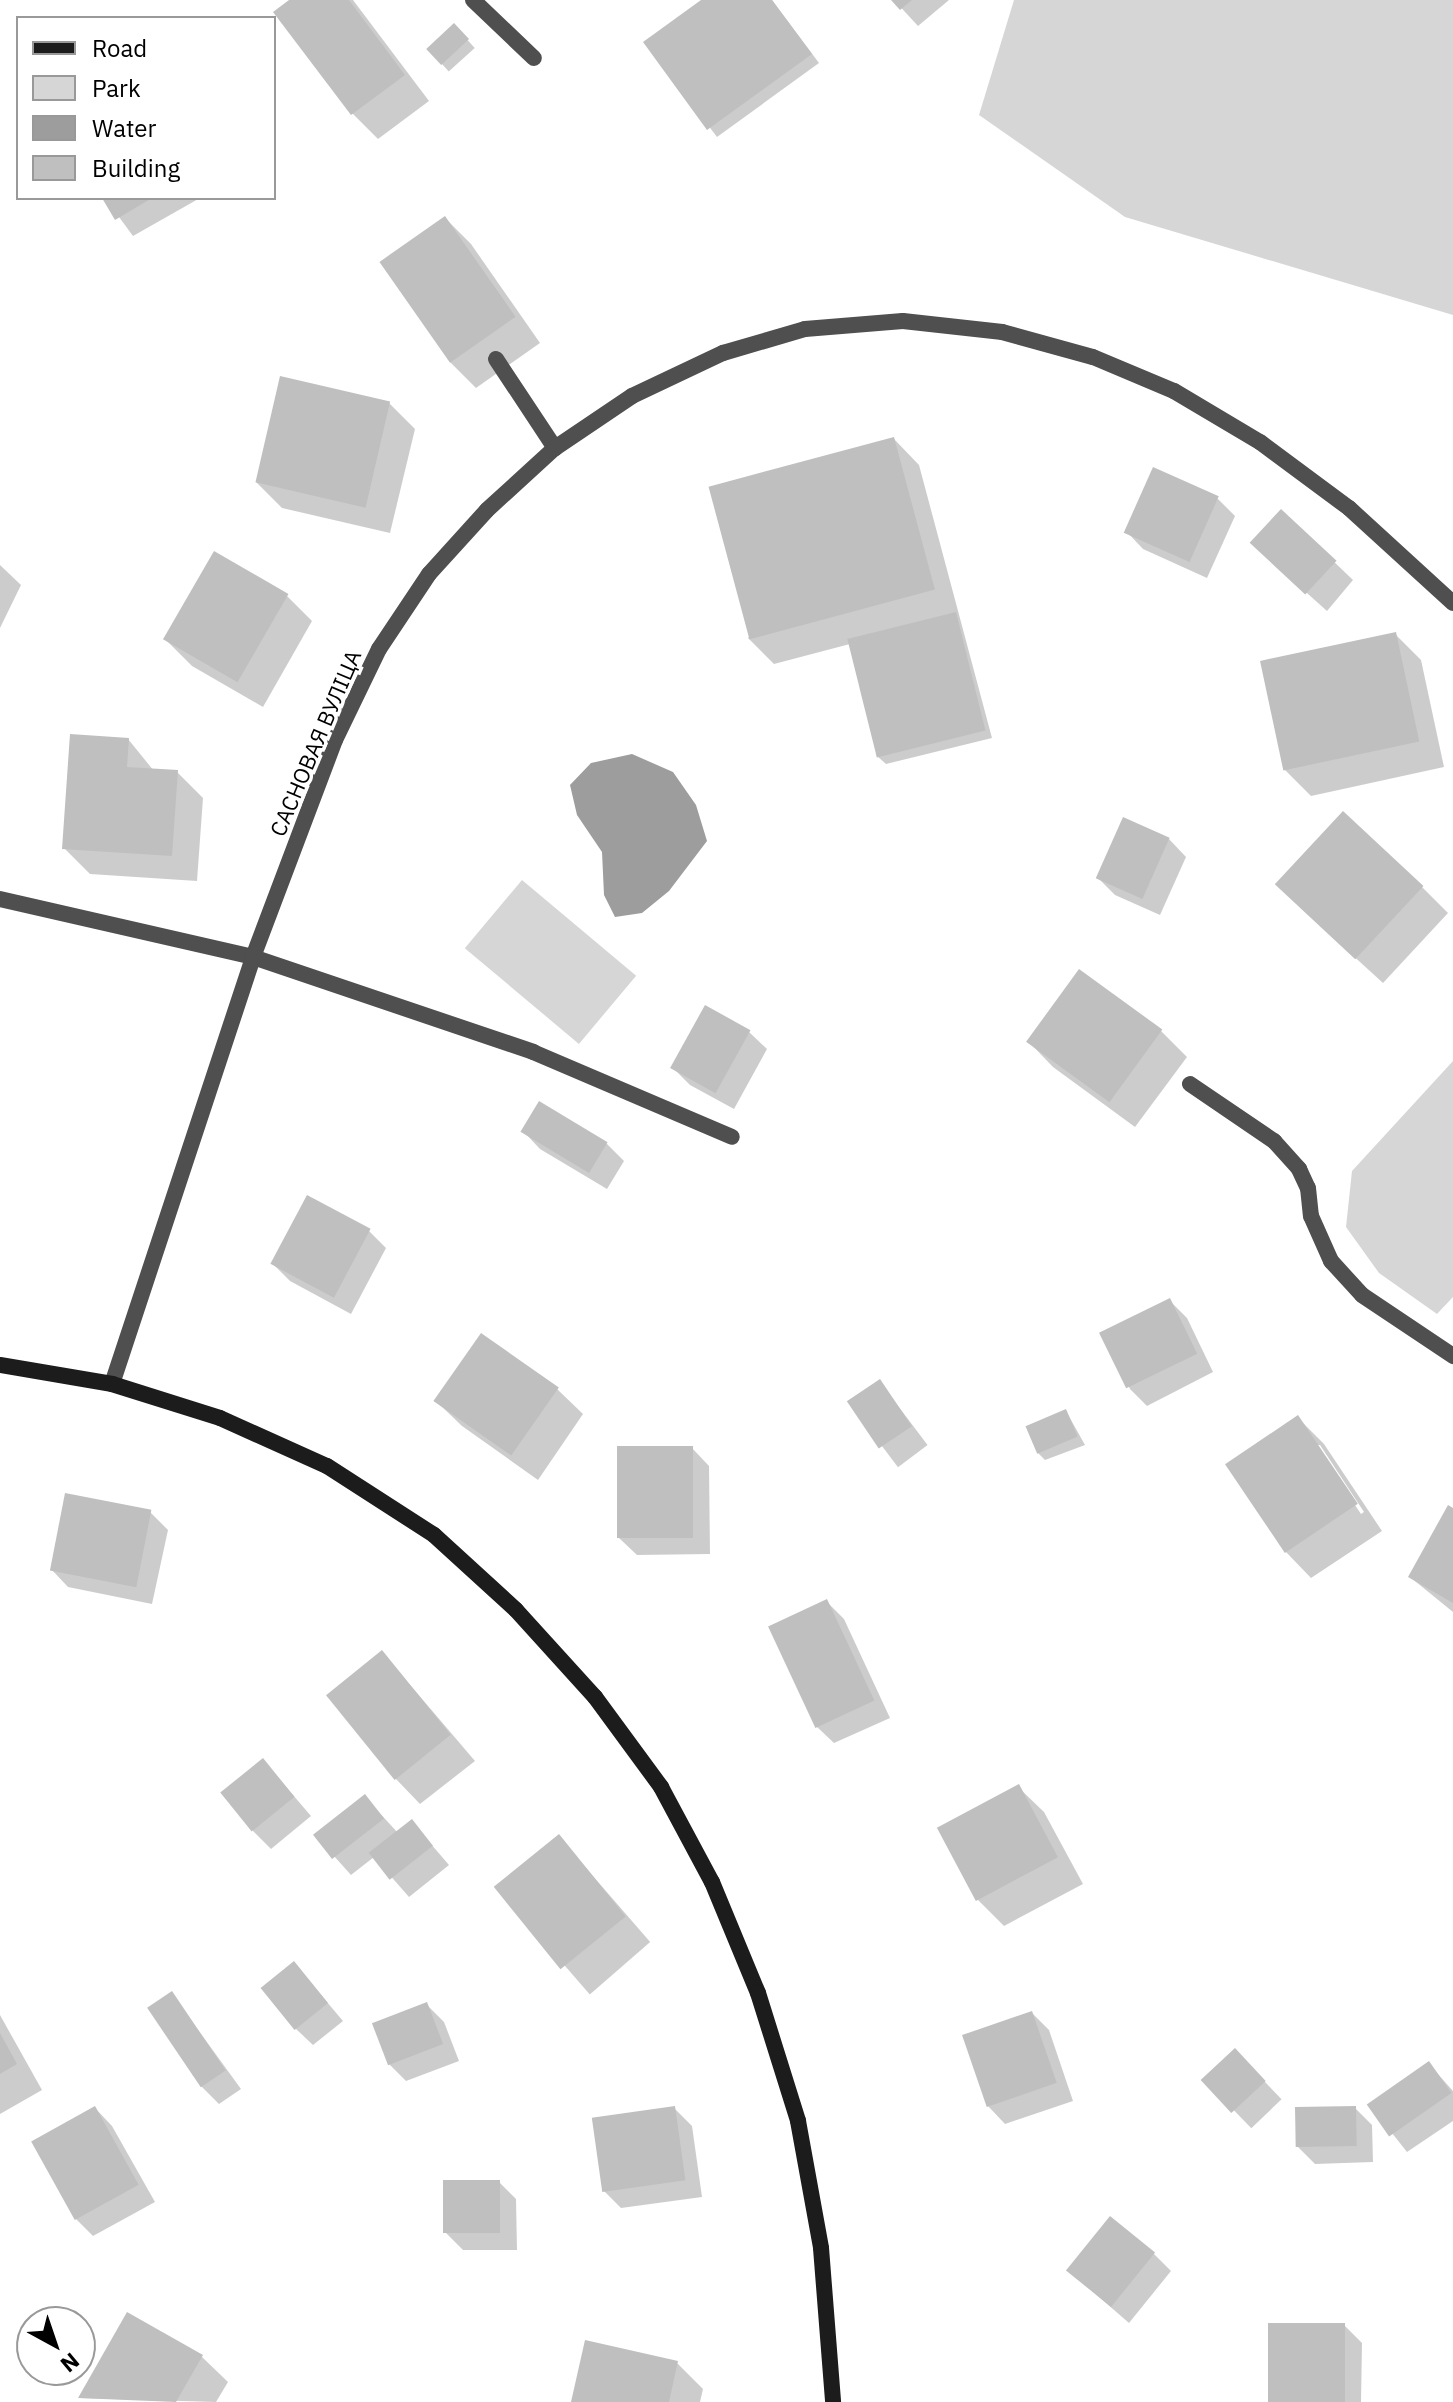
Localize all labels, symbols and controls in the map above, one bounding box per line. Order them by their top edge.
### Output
legend [16,16,276,200]
text: Road [92,32,147,64]
text: Park [92,72,141,104]
text: Water [92,112,156,144]
text: Building [92,152,180,184]
street label: САСНОВАЯ ВУЛІЦА [264,646,366,840]
north arrow [16,2306,96,2386]
text: N [55,2347,86,2379]

